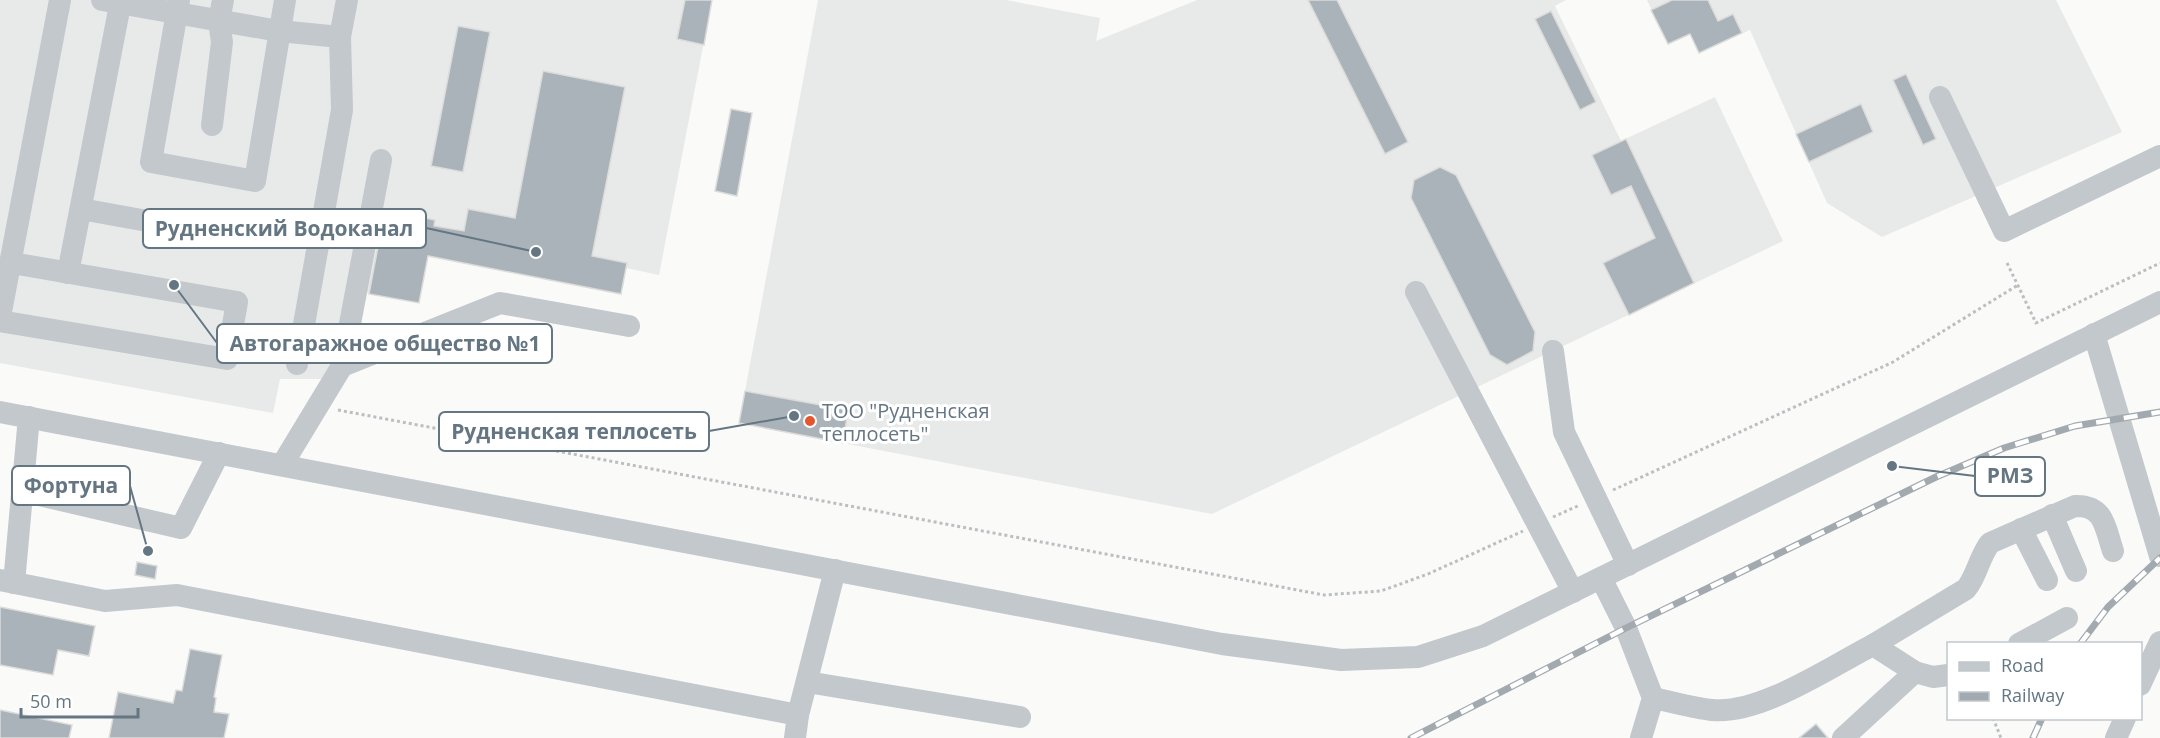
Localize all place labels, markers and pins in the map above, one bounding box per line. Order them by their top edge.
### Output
callout: Рудненский Водоканал [143,209,426,248]
callout: Автогаражное общество №1 [217,324,552,363]
place label: ТОО "Рудненская теплосеть" [822,397,989,447]
callout: Рудненская теплосеть [439,412,709,451]
marker: ТОО "Рудненская теплосеть" [803,414,817,428]
callout: РМЗ [1975,457,2045,496]
callout: Фортуна [12,466,130,505]

